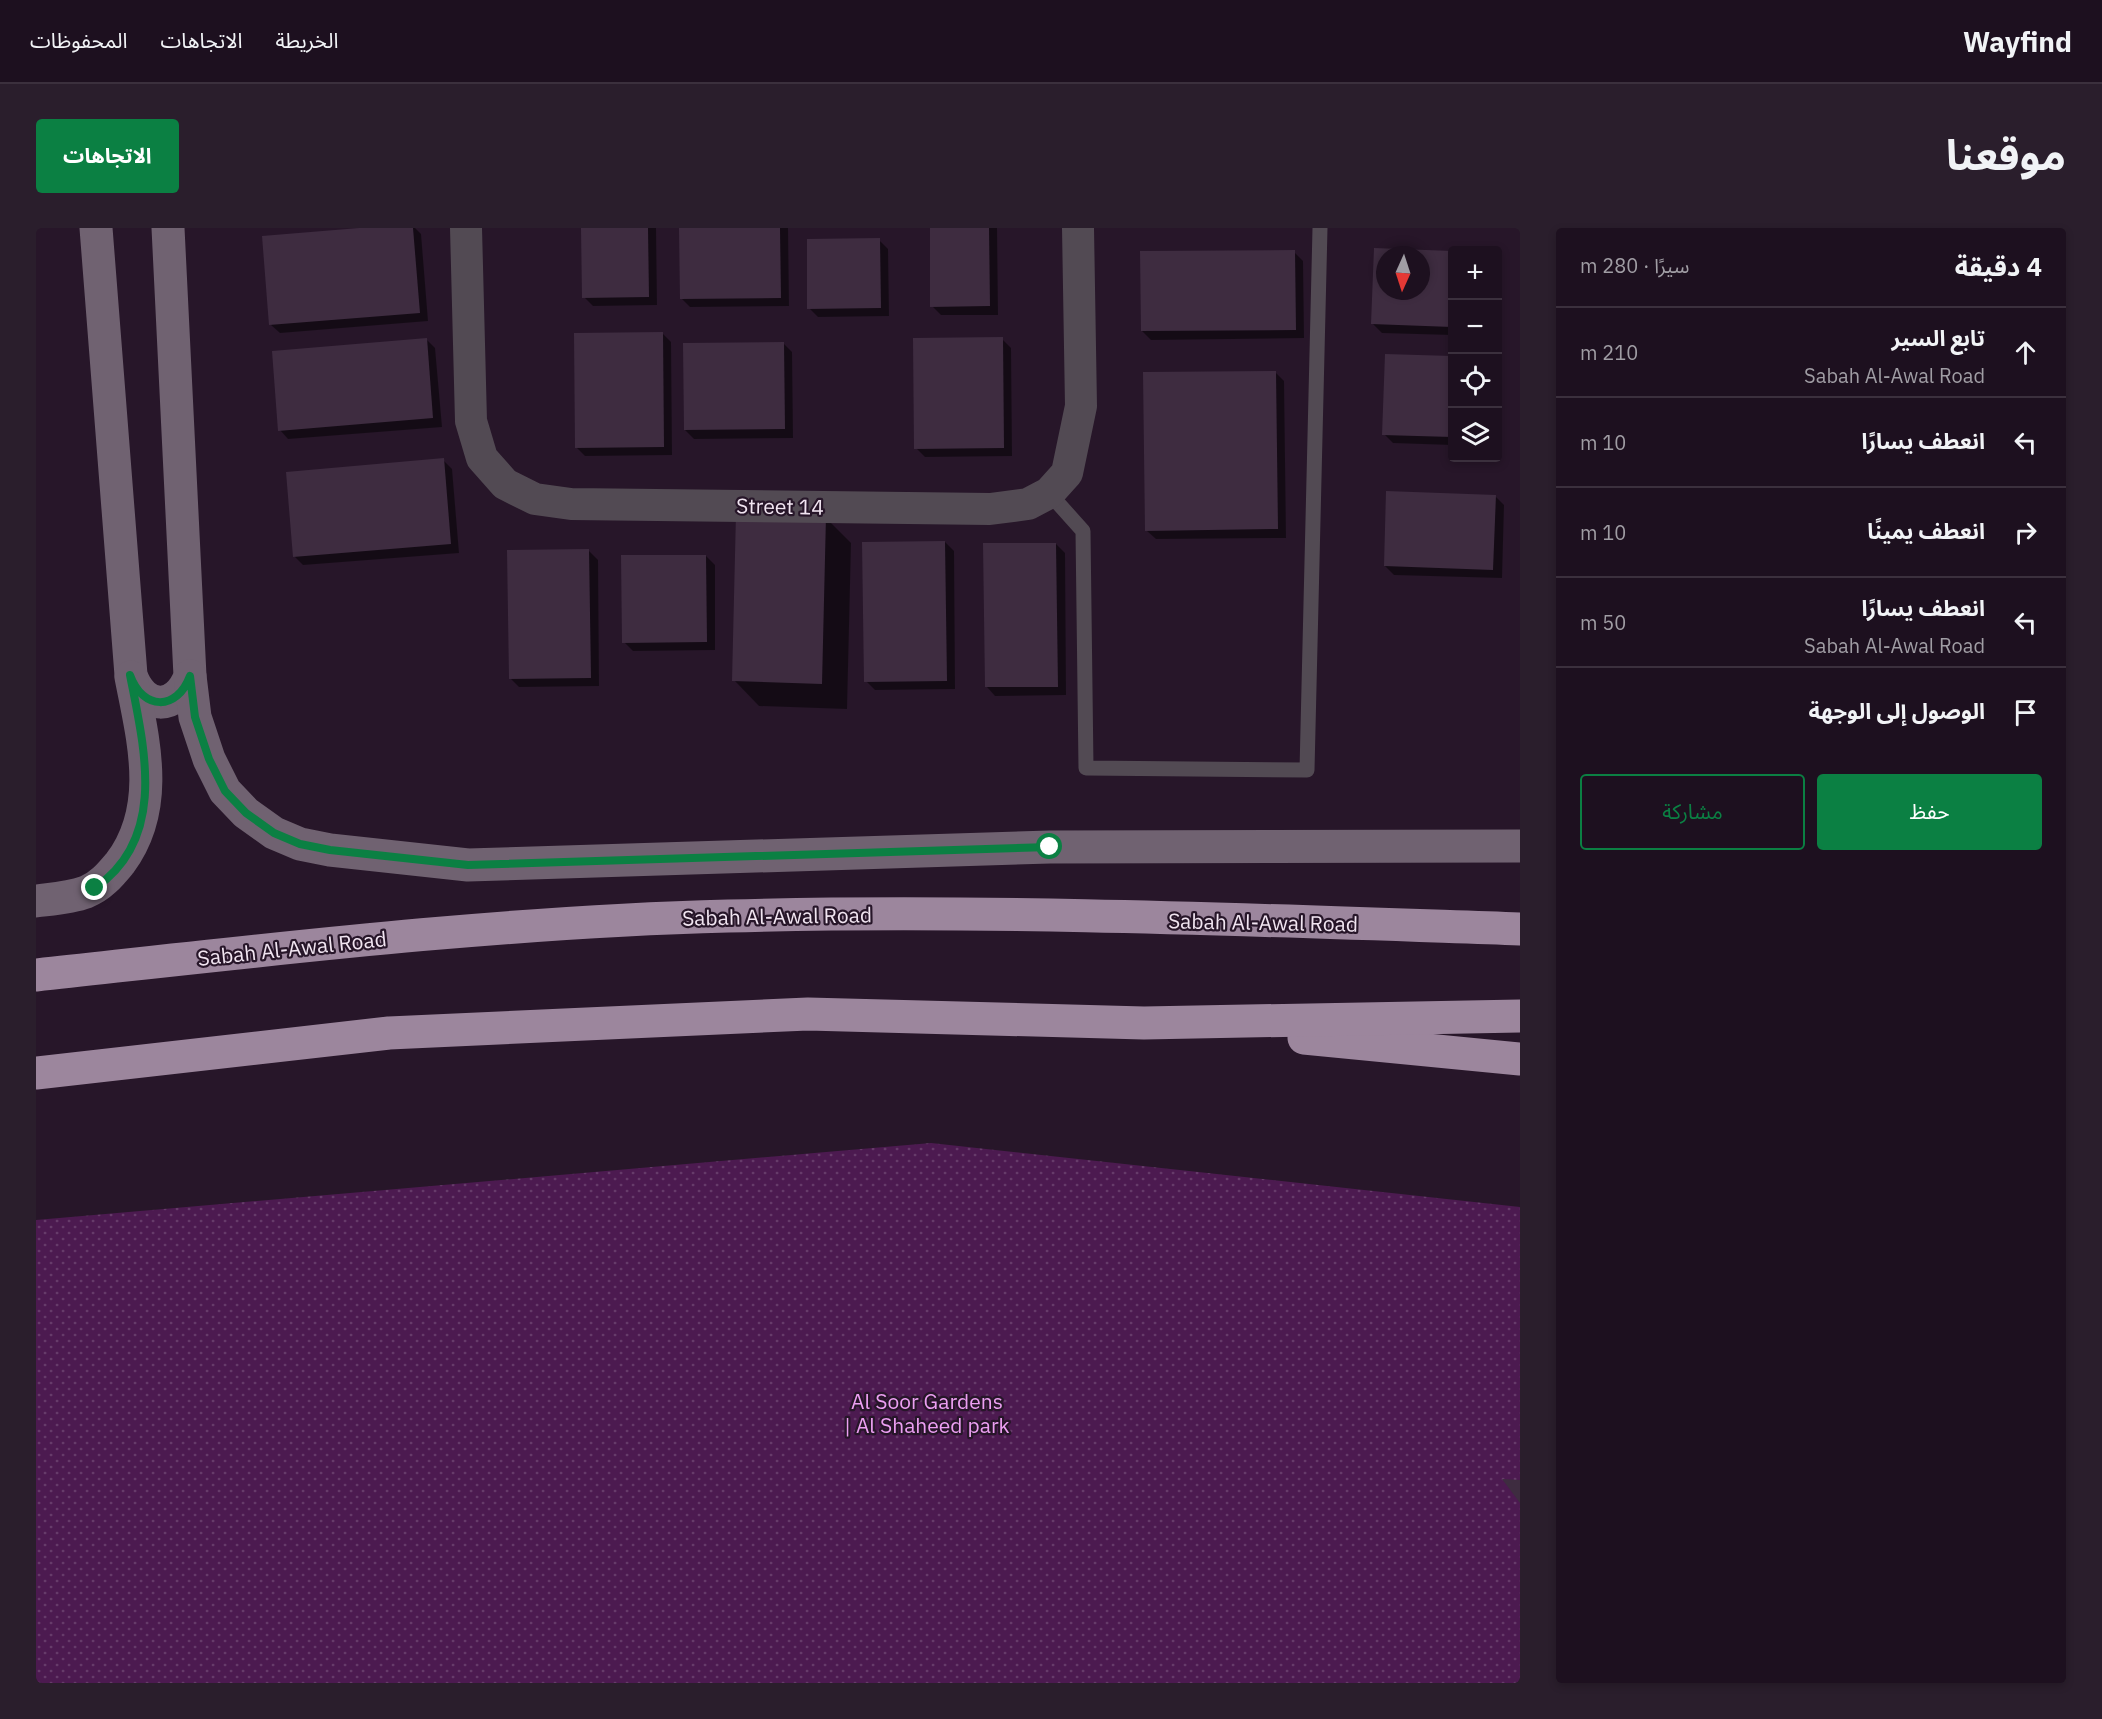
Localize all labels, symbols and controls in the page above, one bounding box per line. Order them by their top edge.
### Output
text: Wayfind [1963,23,2072,60]
text: المحفوظات [30,26,127,54]
text: الاتجاهات [160,26,242,54]
text: الخريطة [275,26,338,54]
button: الاتجاهات [36,119,179,193]
text: موقعنا [1946,127,2066,182]
north arrow [1376,246,1430,300]
map controls [1448,246,1502,462]
button: + [1448,246,1502,300]
text: 4 دقيقة [1955,249,2042,283]
text: سيرًا · 280 m [1580,252,1689,279]
button: − [1448,300,1502,354]
text: تابع السير [1892,323,1985,352]
icon: ahead [2009,336,2042,369]
text: 210 m [1580,339,1638,366]
button: locate [1448,354,1502,408]
text: Sabah Al-Awal Road [1804,362,1985,389]
button: layers [1448,408,1502,462]
text: انعطف يسارًا [1862,426,1985,455]
icon: left [2009,426,2042,459]
text: 10 m [1580,429,1626,456]
street label: Street 14 [736,491,824,521]
text: انعطف يمينًا [1867,516,1985,545]
icon: right [2009,516,2042,549]
text: 10 m [1580,519,1626,546]
text: انعطف يسارًا [1862,593,1985,622]
icon: left [2009,606,2042,639]
text: 50 m [1580,609,1626,636]
text: Sabah Al-Awal Road [1804,632,1985,659]
text: الوصول إلى الوجهة [1808,696,1985,725]
icon: arrive [2009,696,2042,729]
button: مشاركة [1580,774,1805,850]
button: حفظ [1817,774,2042,850]
route start [1036,833,1062,859]
route end [81,874,107,900]
street label: Sabah Al-Awal Road [682,900,872,932]
street label: Sabah Al-Awal Road [1168,906,1358,938]
street label: Sabah Al-Awal Road [196,924,388,972]
park label: Al Soor Gardens | Al Shaheed park [844,1387,1010,1439]

